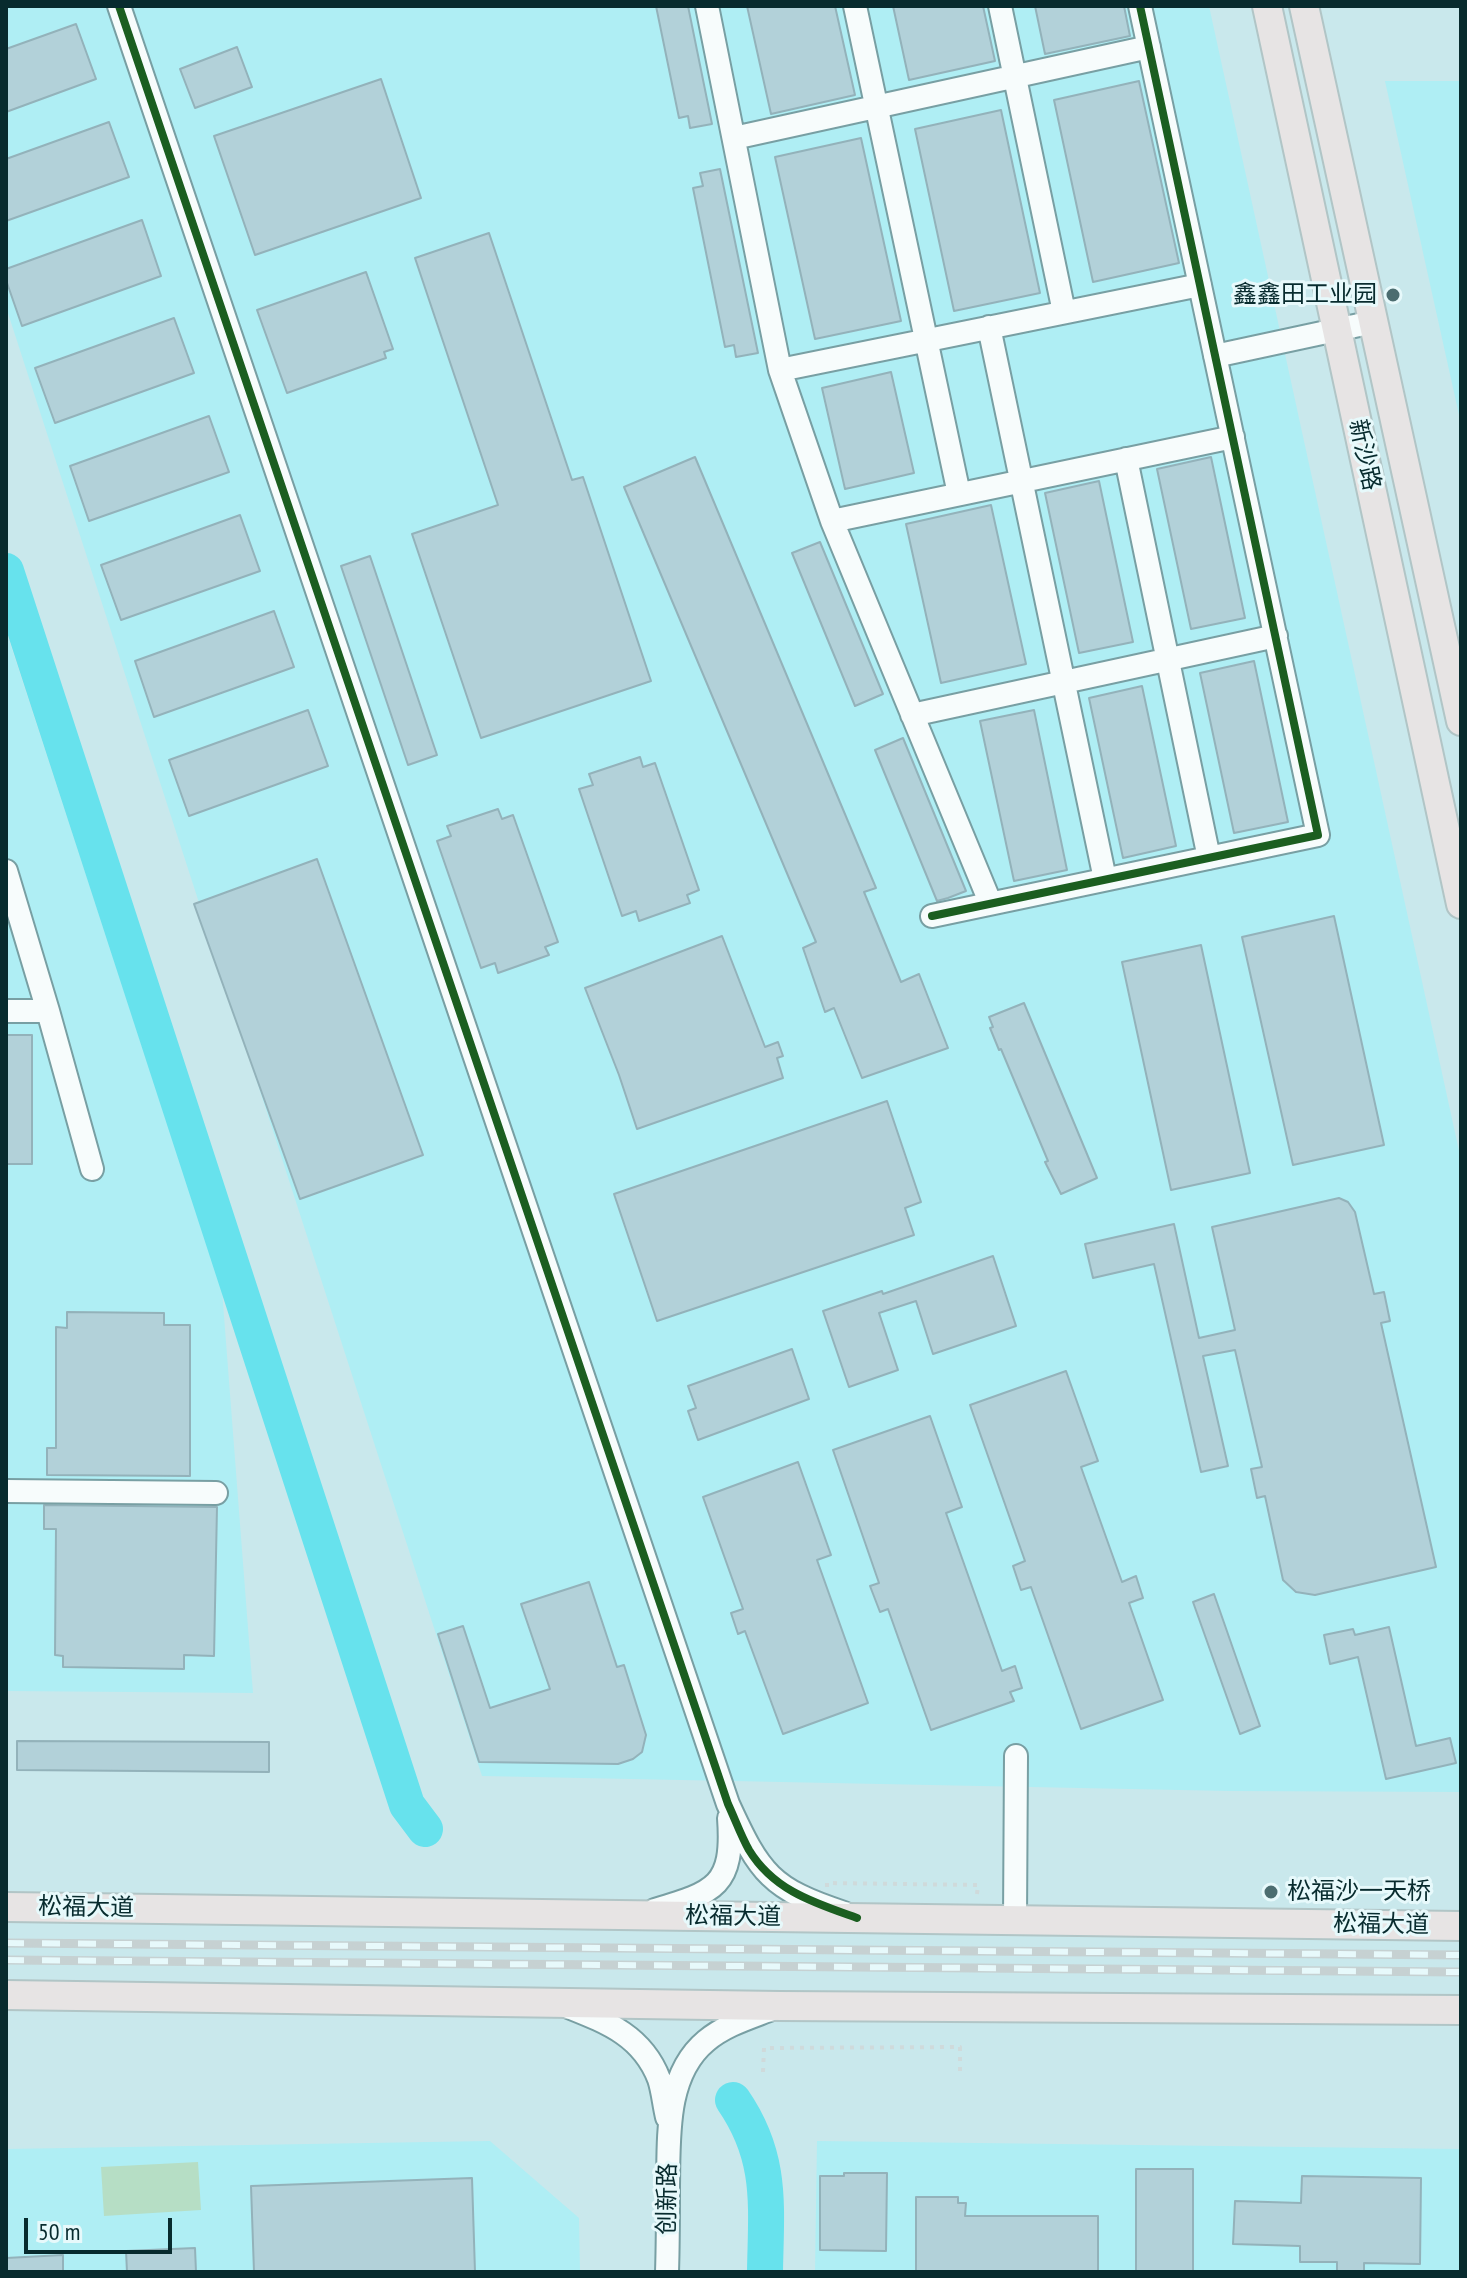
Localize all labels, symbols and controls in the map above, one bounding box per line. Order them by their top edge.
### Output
place label: 鑫鑫田工业园 [1233,281,1377,309]
marker: 鑫鑫田工业园 [1384,286,1402,304]
street label: 新沙路 [1342,417,1386,493]
place label: 松福沙一天桥 [1287,1878,1431,1906]
marker: 松福沙一天桥 [1262,1883,1280,1901]
street label: 松福大道 [38,1893,134,1923]
street label: 松福大道 [685,1902,781,1932]
street label: 松福大道 [1333,1910,1429,1940]
street label: 创新路 [653,2163,683,2235]
scale bar [28,2202,176,2252]
text: 50 m [38,2216,80,2247]

